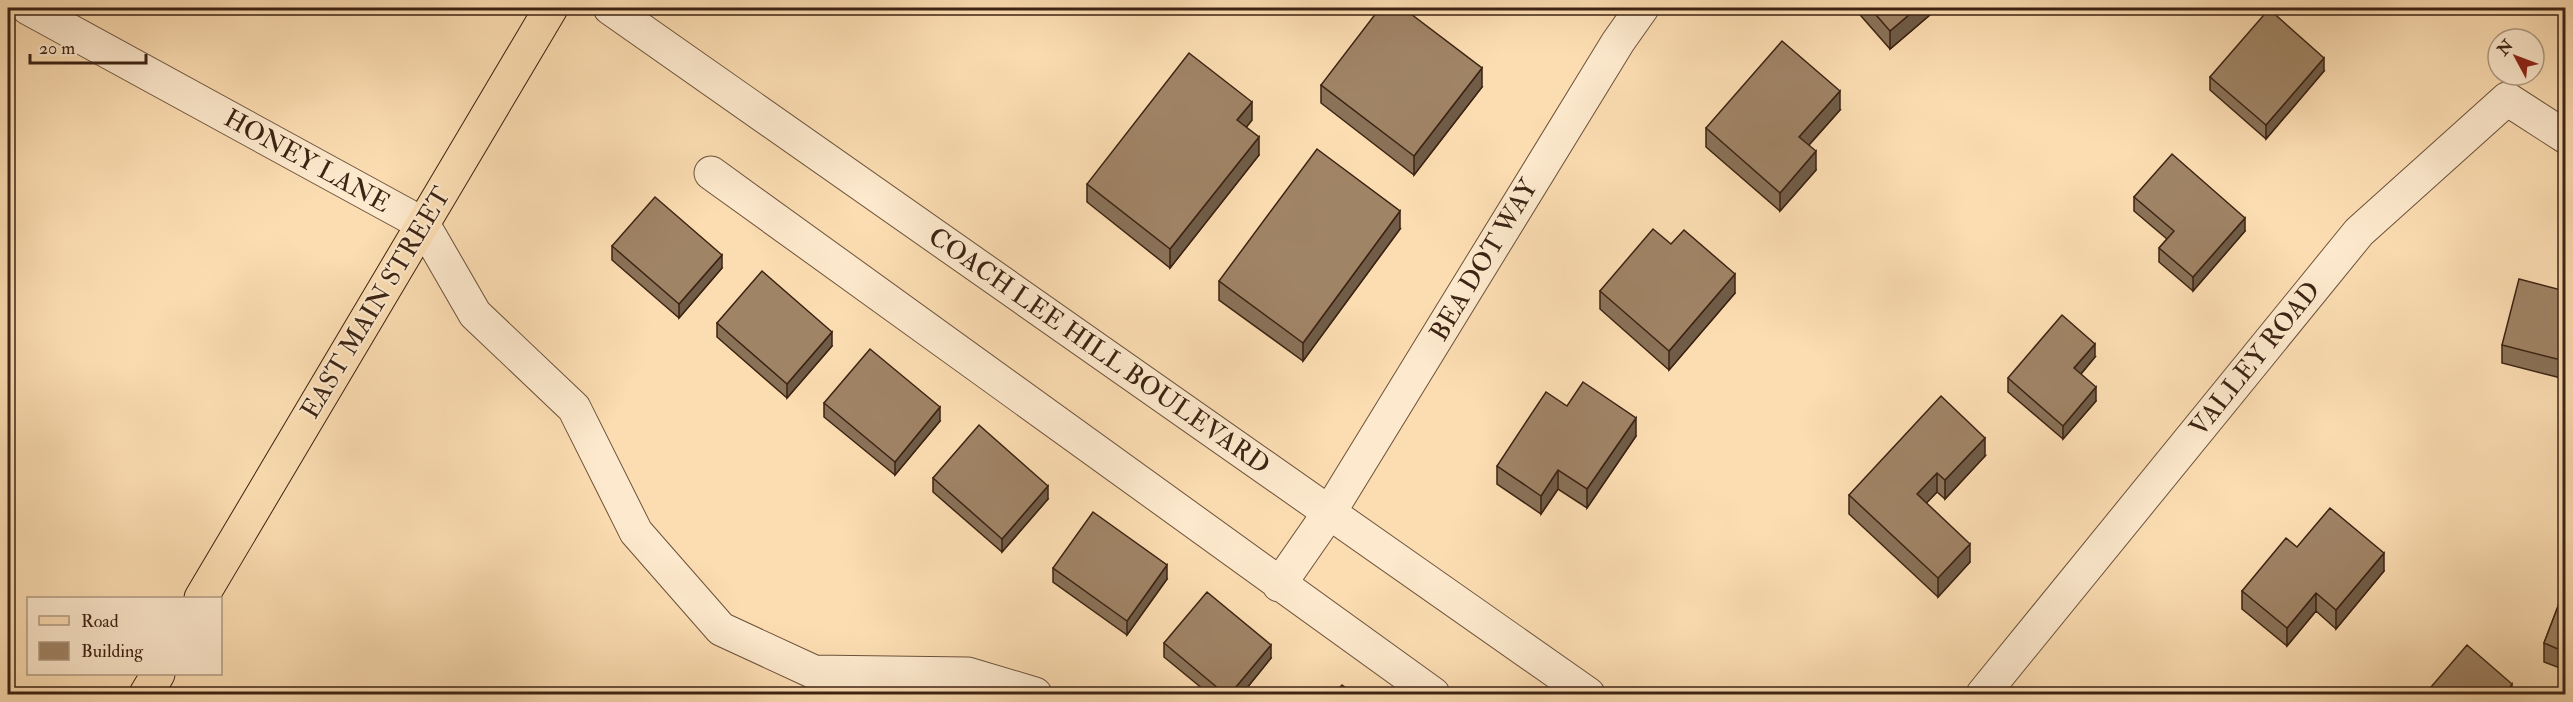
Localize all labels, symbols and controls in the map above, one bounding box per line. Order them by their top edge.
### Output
scale bar [30,27,146,65]
north arrow [2486,27,2546,87]
text: N [2493,35,2518,61]
text: 20 m [39,37,75,60]
street label: HONEY LANE [218,102,396,220]
street label: BEA DOT WAY [1423,172,1545,347]
street label: EAST MAIN STREET [294,181,458,425]
street label: COACH LEE HILL BOULEVARD [922,221,1276,481]
street label: VALLEY ROAD [2183,275,2327,443]
legend [27,597,222,675]
text: Road [81,610,119,633]
text: Building [81,640,144,663]

